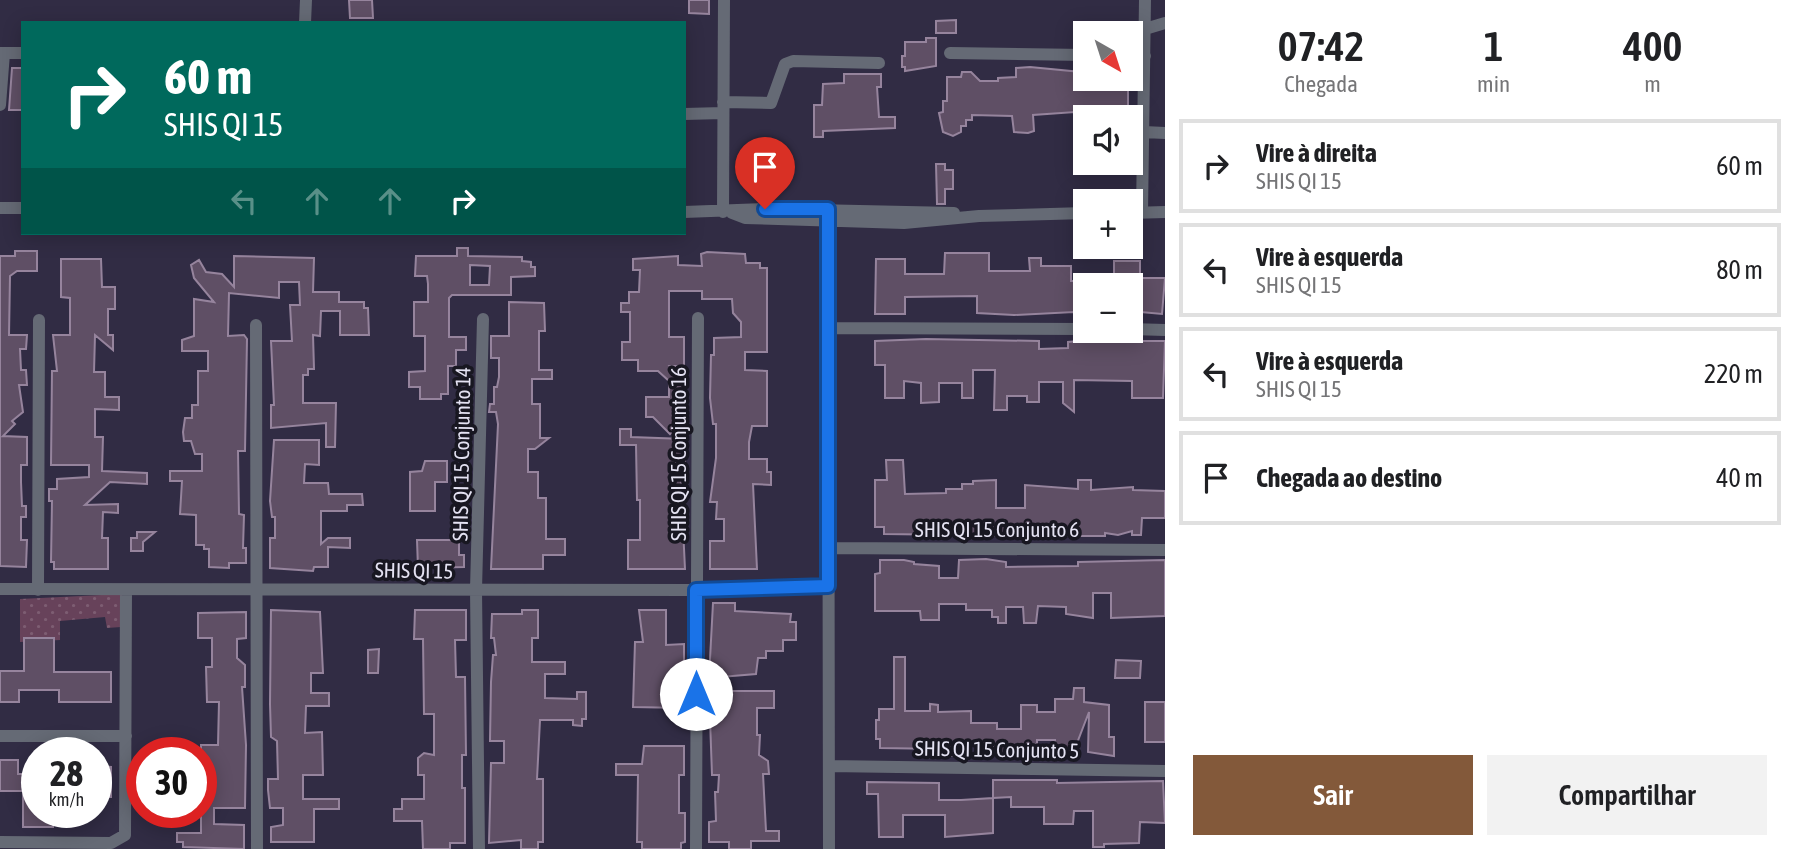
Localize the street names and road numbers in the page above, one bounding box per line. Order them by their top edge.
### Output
street label: SHIS QI 15 Conjunto 14 [447,367,475,541]
street label: SHIS QI 15 Conjunto 16 [666,367,690,541]
street label: SHIS QI 15 Conjunto 6 [915,517,1079,541]
street label: SHIS QI 15 [375,557,453,583]
street label: SHIS QI 15 Conjunto 5 [915,736,1079,762]

